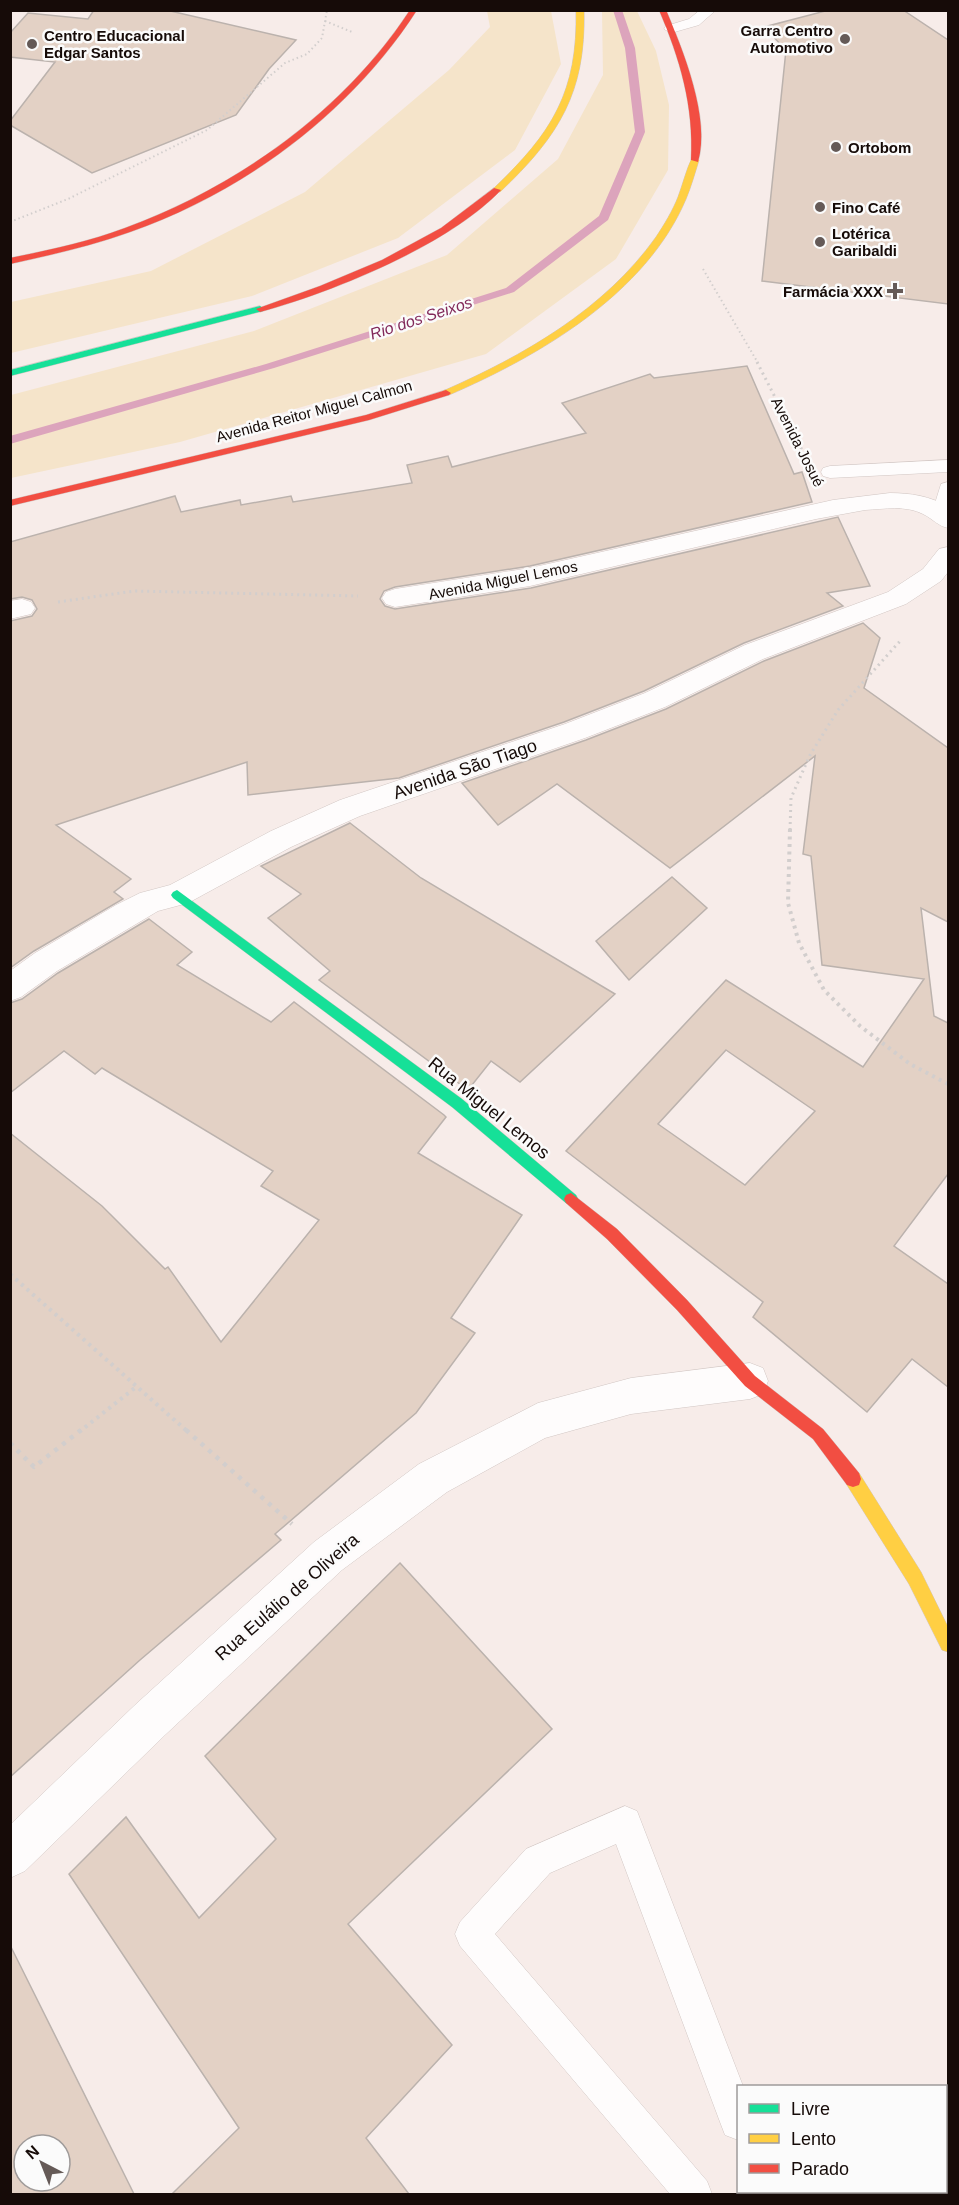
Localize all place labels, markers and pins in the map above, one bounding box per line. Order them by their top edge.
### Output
place label: Garra Centro Automotivo [740,22,833,56]
place label: Centro Educacional Edgar Santos [44,27,185,61]
marker: Garra Centro Automotivo [838,32,852,46]
marker: Centro Educacional Edgar Santos [25,37,39,51]
place label: Ortobom [848,139,911,156]
marker: Ortobom [829,140,843,154]
place label: Fino Café [832,199,900,216]
marker: Fino Café [813,200,827,214]
place label: Lotérica Garibaldi [832,225,897,259]
marker: Lotérica Garibaldi [813,235,827,249]
place label: Farmácia XXX [783,283,883,300]
marker: Farmácia XXX [888,284,902,298]

